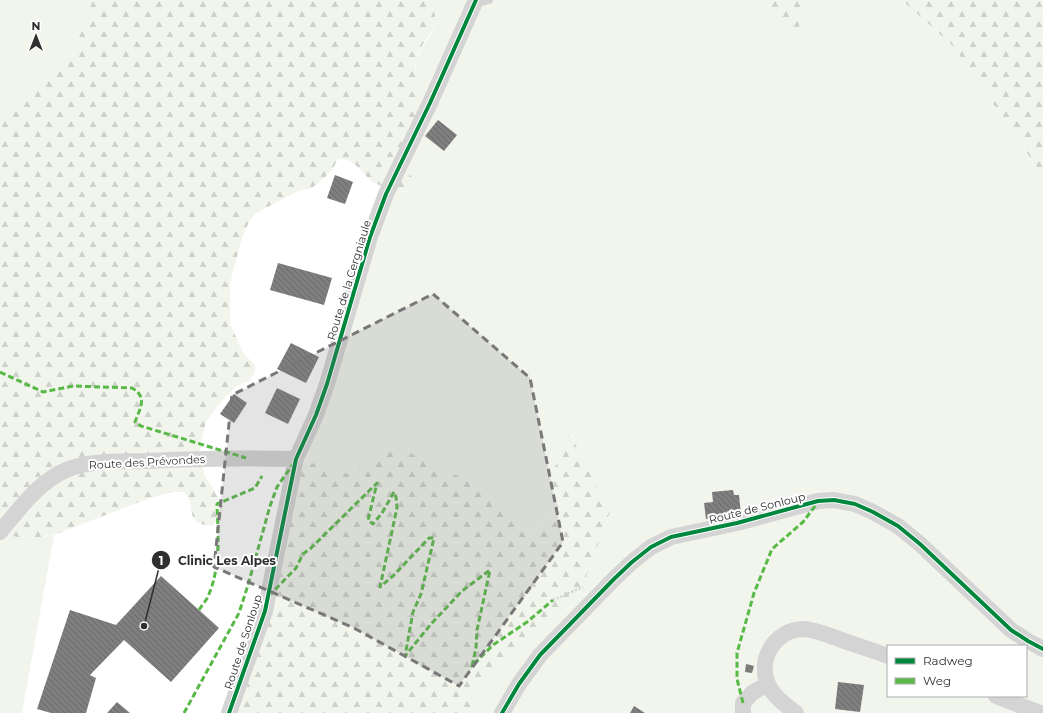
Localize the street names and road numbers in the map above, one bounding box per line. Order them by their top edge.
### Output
street label: Route de la Cergniaule [324,218,374,342]
street label: Route des Prévondes [88,452,206,472]
street label: Route de Sonloup [707,489,807,527]
street label: Route de Sonloup [221,593,265,691]

